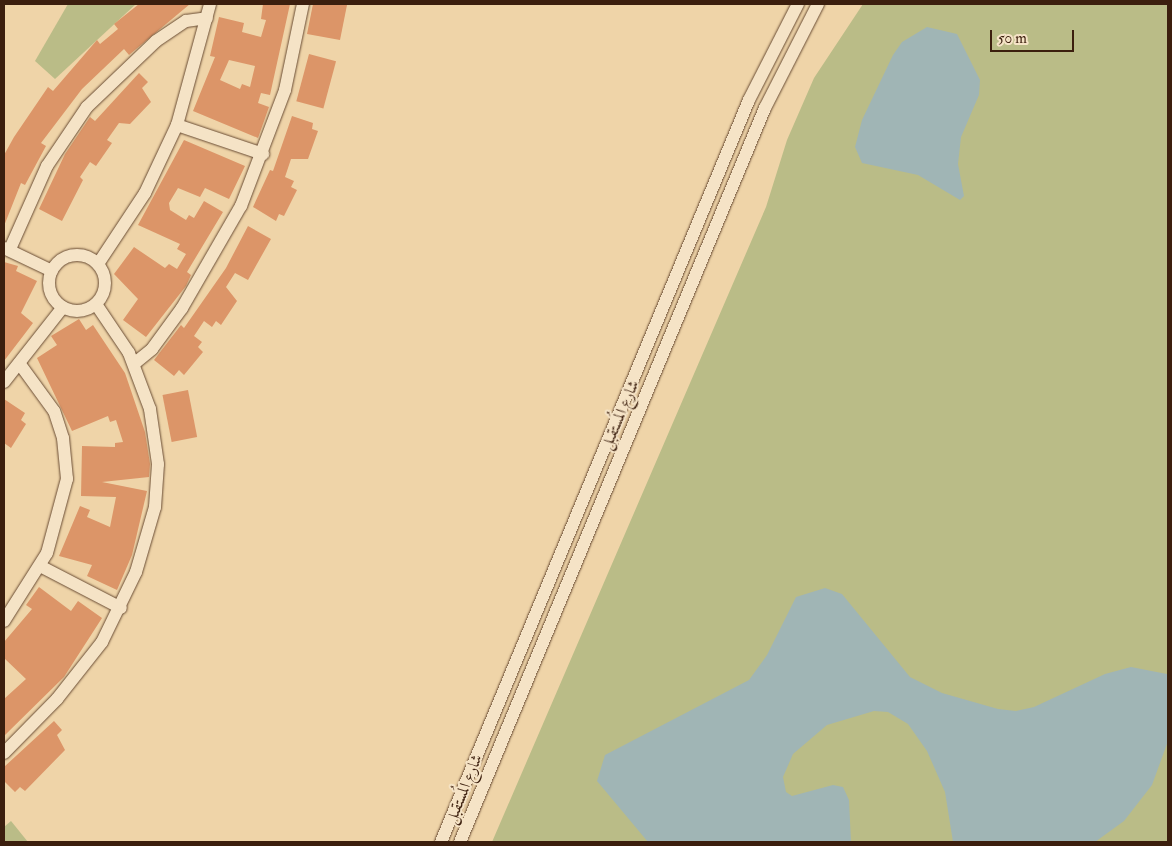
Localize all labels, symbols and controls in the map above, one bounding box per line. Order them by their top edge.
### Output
scale bar [992,20,1076,52]
text: 50 m [998,29,1027,48]
street label: شارع المُستقبل [597,377,643,453]
street label: شارع المُستقبل [441,751,487,827]

